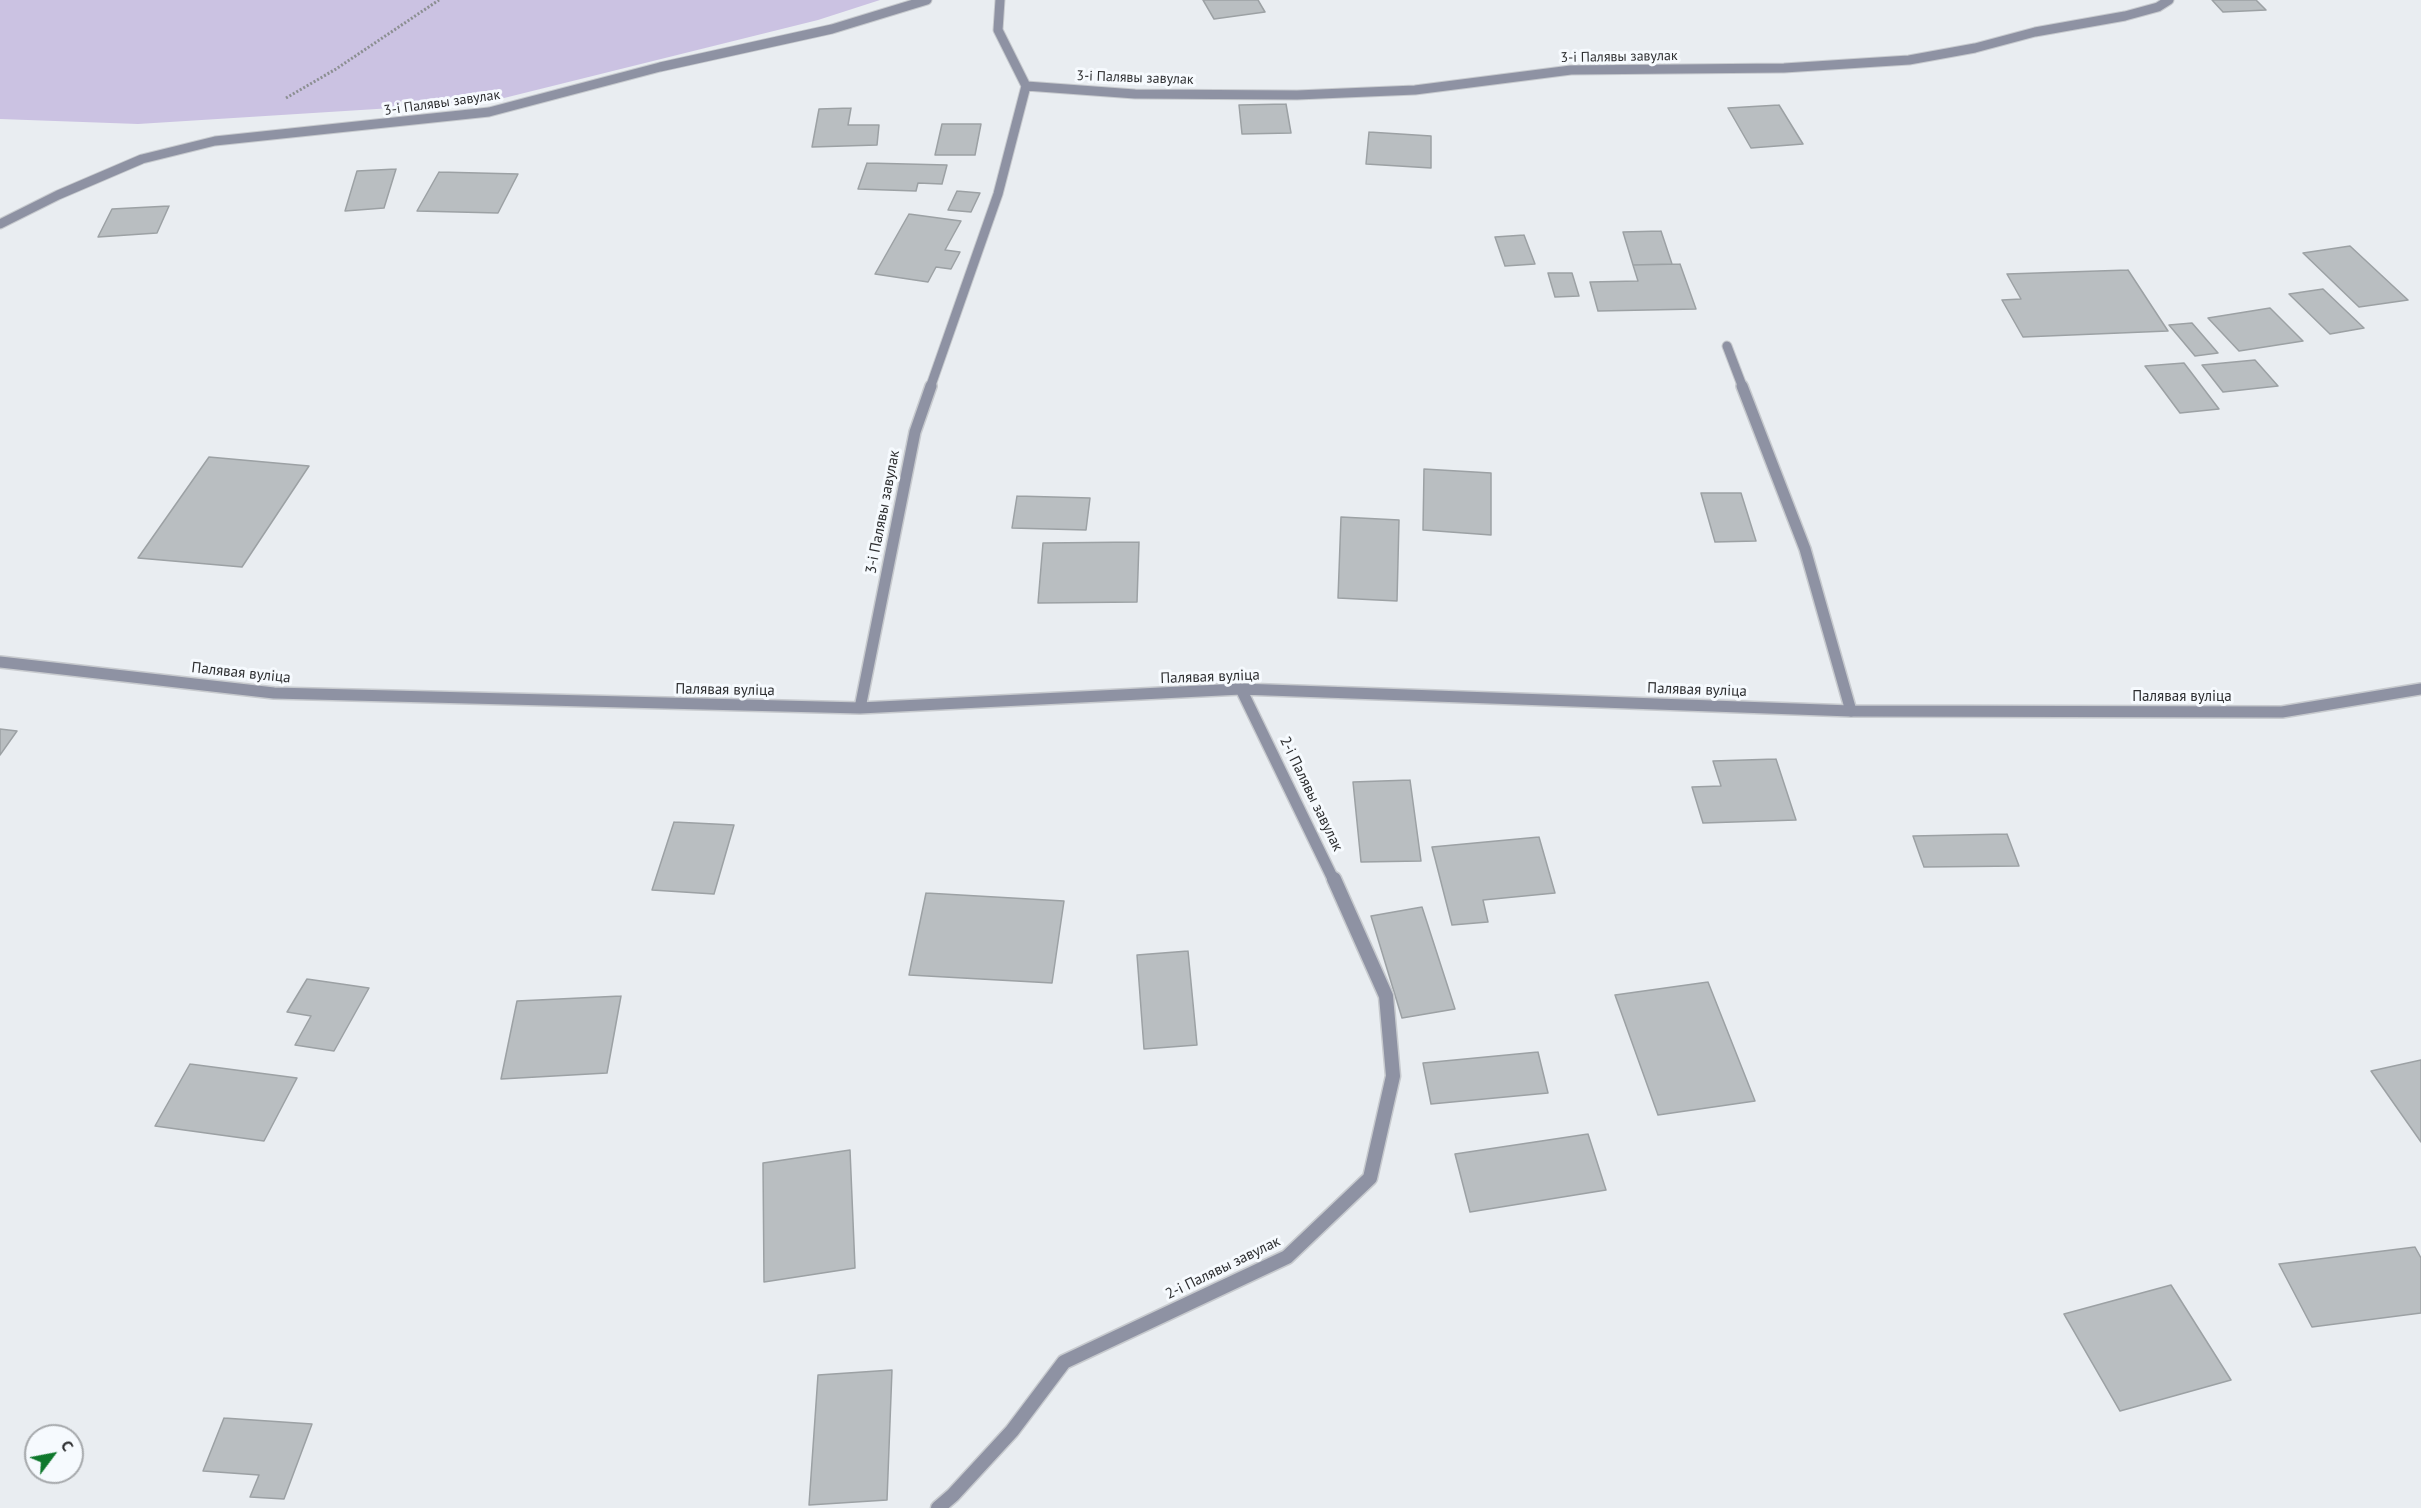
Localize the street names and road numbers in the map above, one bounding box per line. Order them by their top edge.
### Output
street label: 3-і Палявы завулак [1560,48,1678,66]
street label: 3-і Палявы завулак [1076,68,1194,88]
street label: 3-і Палявы завулак [383,87,501,119]
street label: 3-і Палявы завулак [862,449,904,575]
street label: Палявая вуліца [191,659,291,687]
street label: Палявая вуліца [1160,666,1260,688]
street label: Палявая вуліца [1647,679,1747,701]
street label: Палявая вуліца [675,680,775,700]
street label: Палявая вуліца [2132,688,2232,706]
street label: 2-і Палявы завулак [1275,734,1347,854]
street label: 2-і Палявы завулак [1163,1232,1283,1304]

